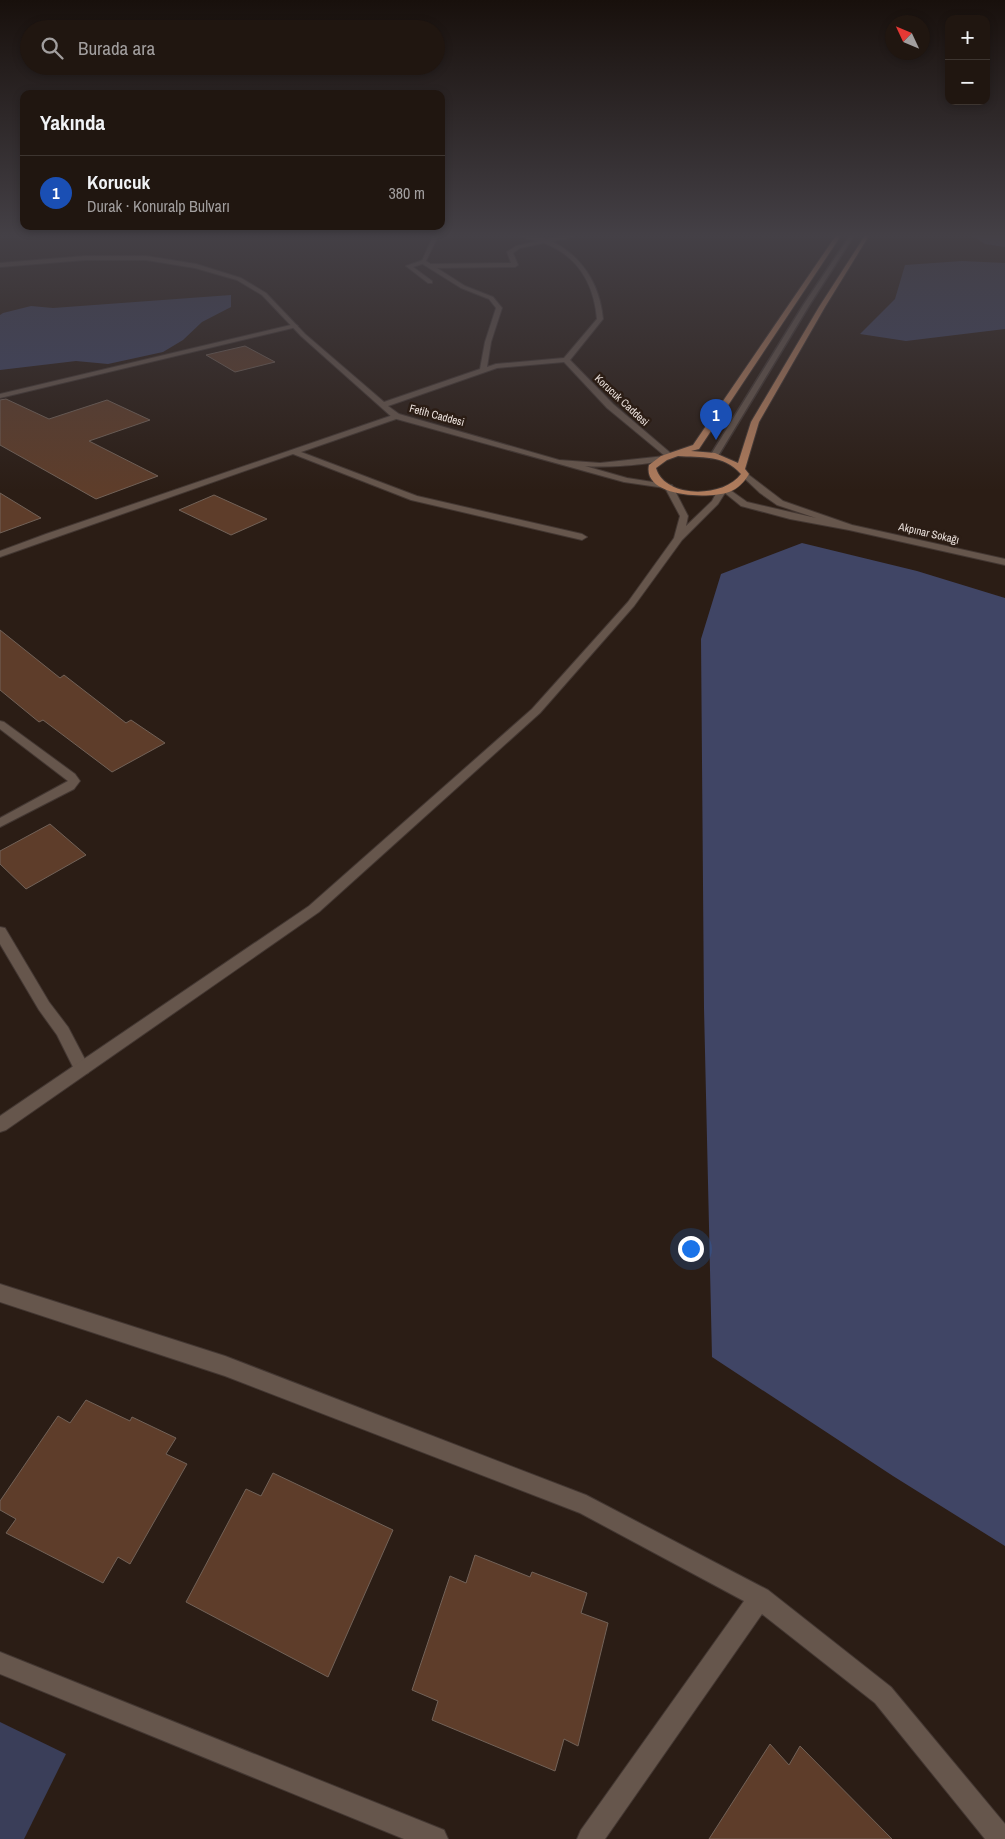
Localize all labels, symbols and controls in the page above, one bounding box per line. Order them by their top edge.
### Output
north arrow [885,15,930,60]
map controls [945,15,990,105]
button: + [945,15,990,60]
search box [20,20,445,75]
icon: search [38,34,66,62]
text: Burada ara [78,35,155,61]
button: − [945,60,990,105]
text: Yakında [40,108,105,137]
text: Korucuk [87,169,150,195]
text: 1 [52,182,60,204]
text: 380 m [389,182,425,204]
text: Durak · Konuralp Bulvarı [87,195,230,217]
street label: Korucuk Caddesi [592,371,652,429]
pin: 1 [700,399,732,440]
street label: Fetih Caddesi [408,401,466,429]
street label: Akpınar Sokağı [896,519,961,547]
your location [678,1236,704,1262]

